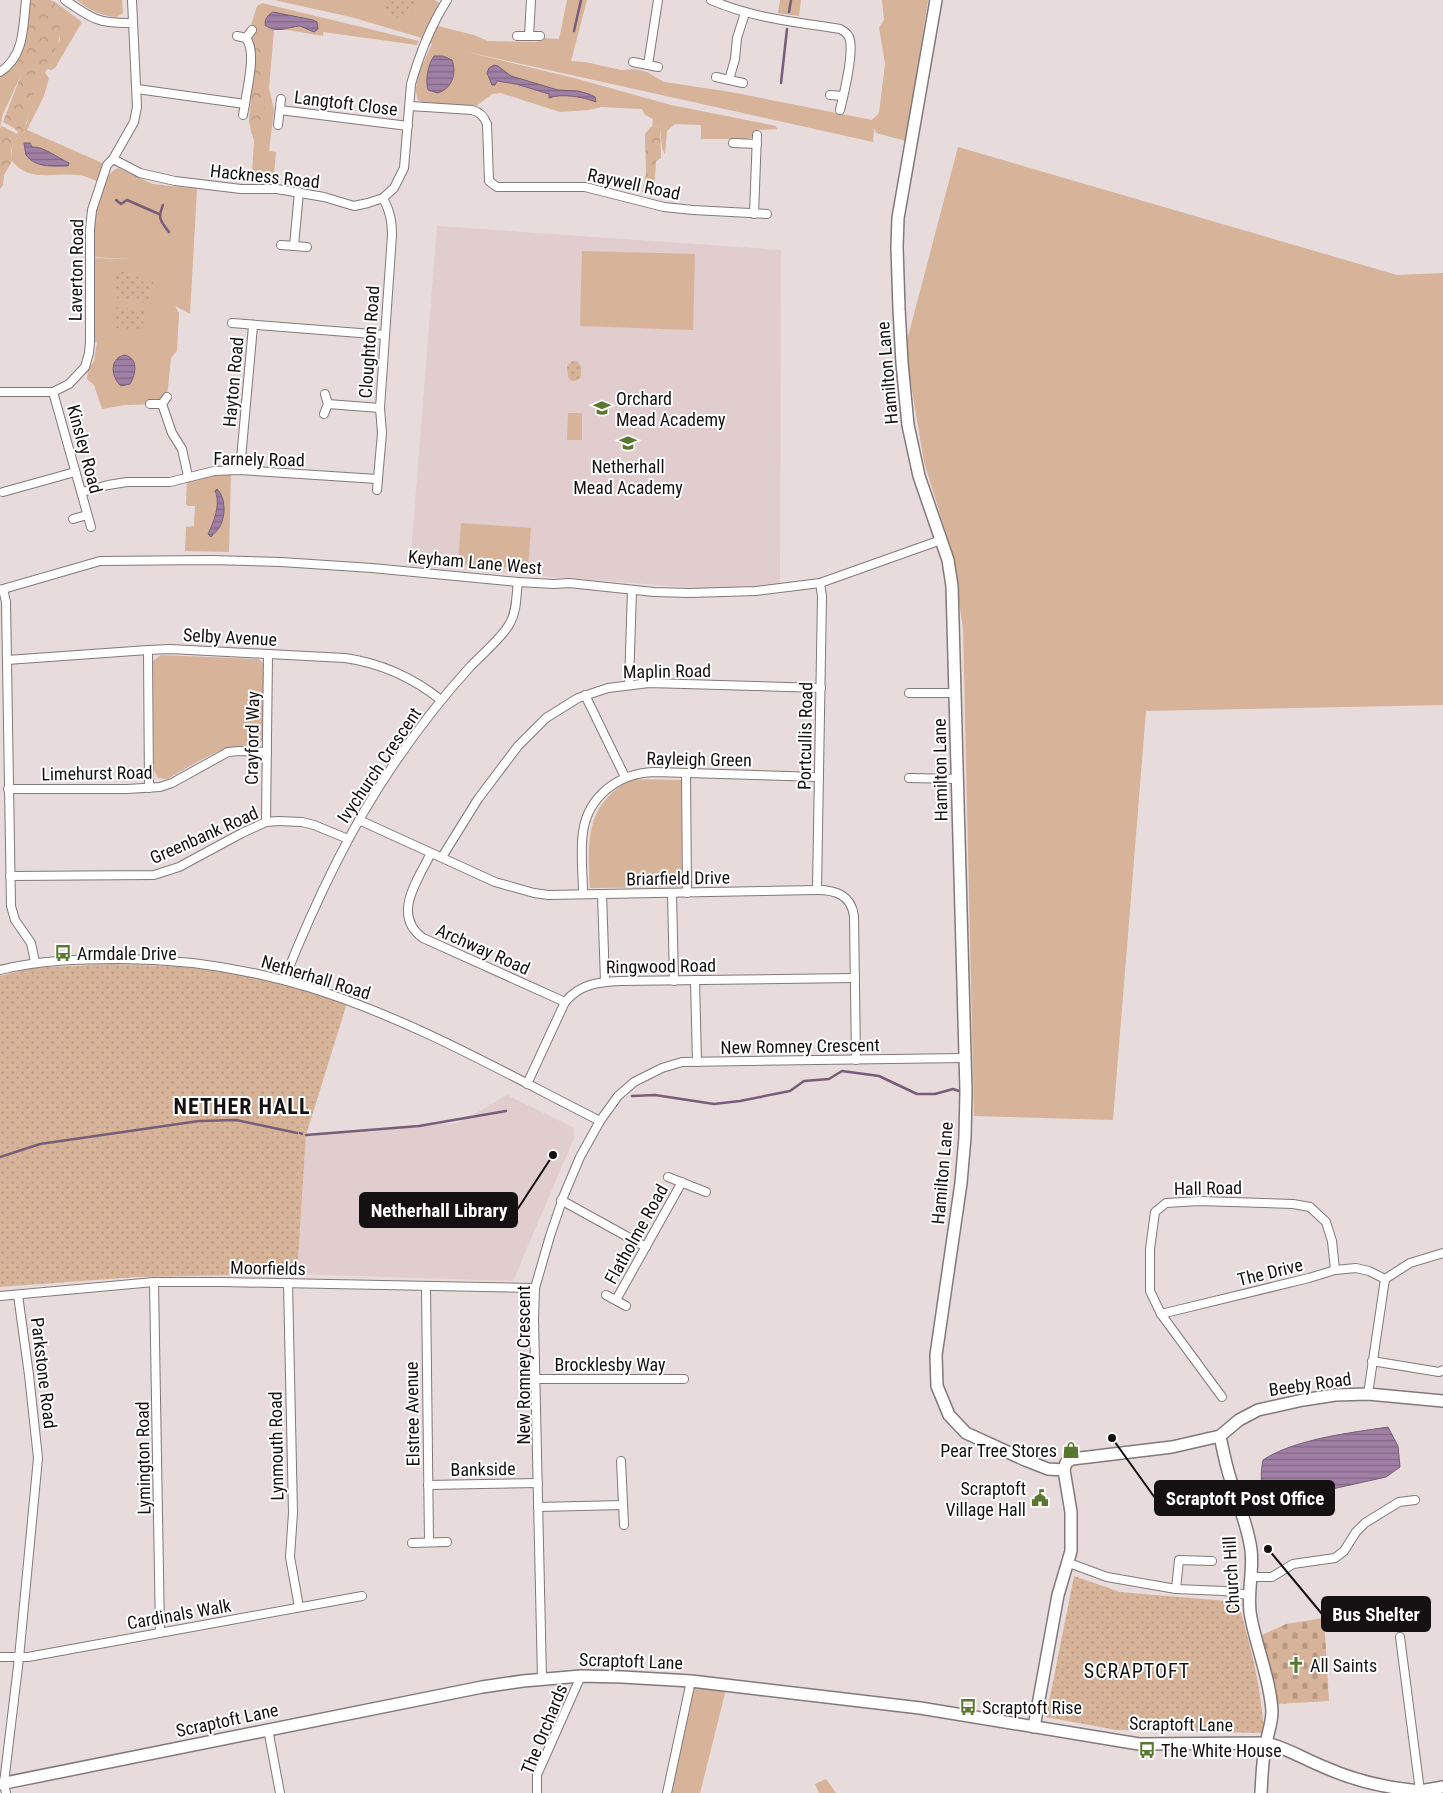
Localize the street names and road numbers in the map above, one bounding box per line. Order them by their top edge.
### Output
street label: Langtoft Close [293,86,399,120]
street label: Hackness Road [209,160,321,192]
street label: Raywell Road [586,164,682,204]
street label: Laverton Road [65,219,87,321]
street label: Cloughton Road [355,285,383,399]
street label: Hamilton Lane [872,321,902,425]
street label: Hayton Road [219,336,247,428]
street label: Kinsley Road [63,402,107,496]
street label: Farnely Road [213,448,305,470]
street label: Keyham Lane West [407,546,543,578]
street label: Selby Avenue [182,624,278,650]
street label: Maplin Road [623,660,711,682]
street label: Portcullis Road [794,682,816,790]
street label: Crayford Way [241,690,263,785]
street label: Ivychurch Crescent [333,703,425,827]
street label: Hamilton Lane [929,718,951,822]
street label: Rayleigh Green [646,748,752,770]
street label: Limehurst Road [41,762,153,784]
street label: Greenbank Road [147,802,261,868]
street label: Briarfield Drive [626,867,730,889]
street label: Archway Road [433,919,533,979]
street label: Netherhall Road [259,950,373,1004]
street label: Ringwood Road [606,955,716,977]
street label: New Romney Crescent [720,1034,880,1058]
street label: Hamilton Lane [927,1121,957,1225]
street label: Hall Road [1174,1177,1242,1199]
street label: Flatholme Road [600,1180,672,1288]
street label: The Drive [1235,1254,1305,1290]
street label: Moorfields [230,1257,306,1279]
street label: New Romney Crescent [513,1285,534,1445]
street label: Parkstone Road [27,1316,61,1430]
street label: Brocklesby Way [554,1354,666,1375]
street label: Elstree Avenue [401,1361,423,1467]
street label: Beeby Road [1267,1368,1353,1400]
street label: Lynmouth Road [265,1391,287,1501]
street label: Lymington Road [132,1401,154,1515]
street label: Bankside [450,1458,516,1480]
street label: Church Hill [1218,1536,1244,1614]
street label: Cardinals Walk [125,1595,233,1633]
street label: Scraptoft Lane [579,1649,683,1673]
street label: The Orchards [516,1681,572,1777]
street label: Scraptoft Lane [174,1699,280,1741]
street label: Scraptoft Lane [1129,1713,1233,1735]

